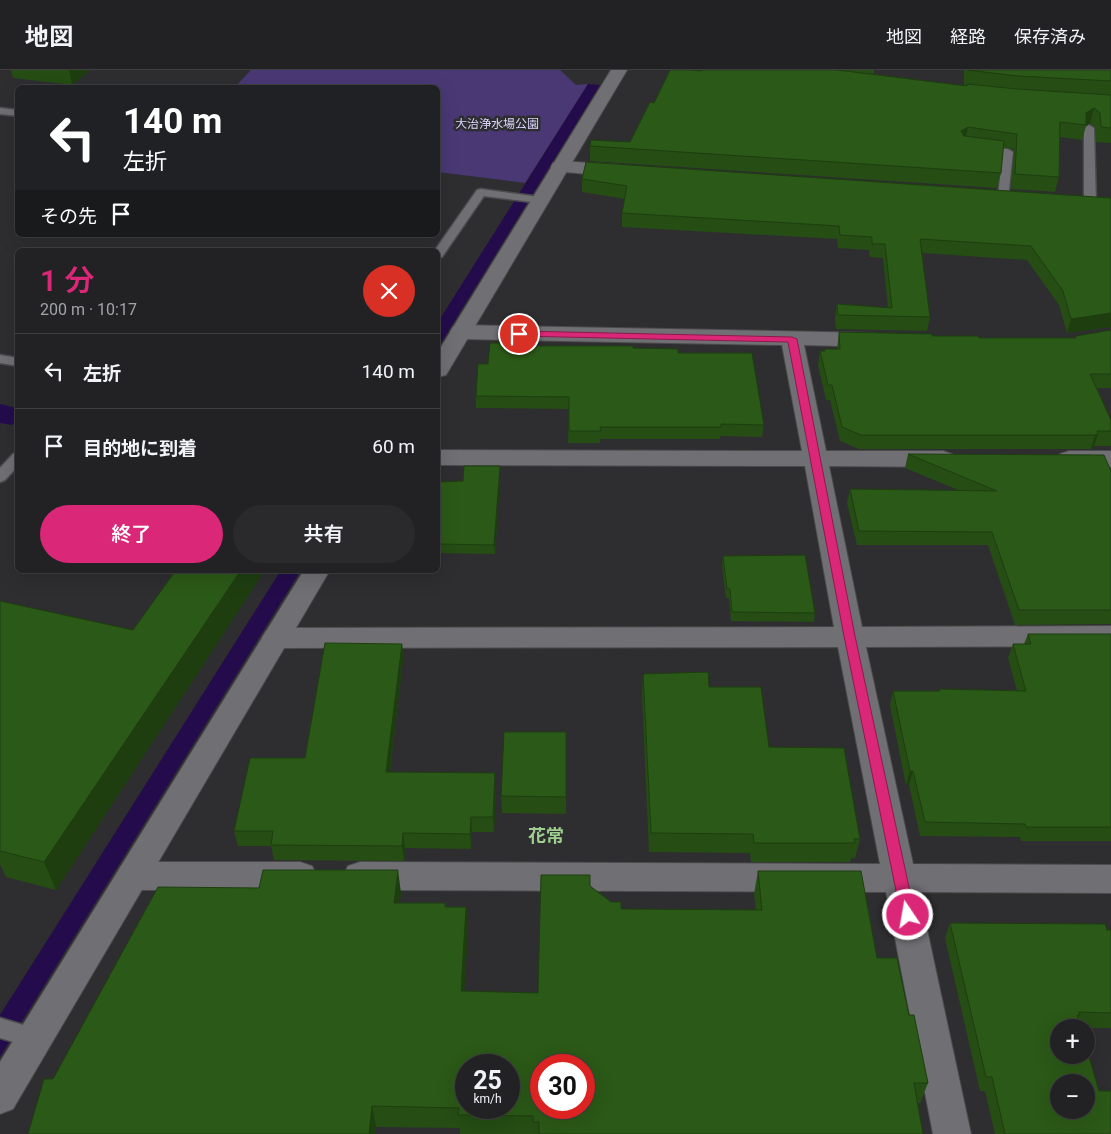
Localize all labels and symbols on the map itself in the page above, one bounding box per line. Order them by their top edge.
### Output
park label: 大治浄水場公園 [455,117,539,131]
pin [498,313,540,355]
district label: 花常 [528,825,564,846]
position arrow [881,888,933,940]
speed limit sign: 30 [530,1054,595,1119]

